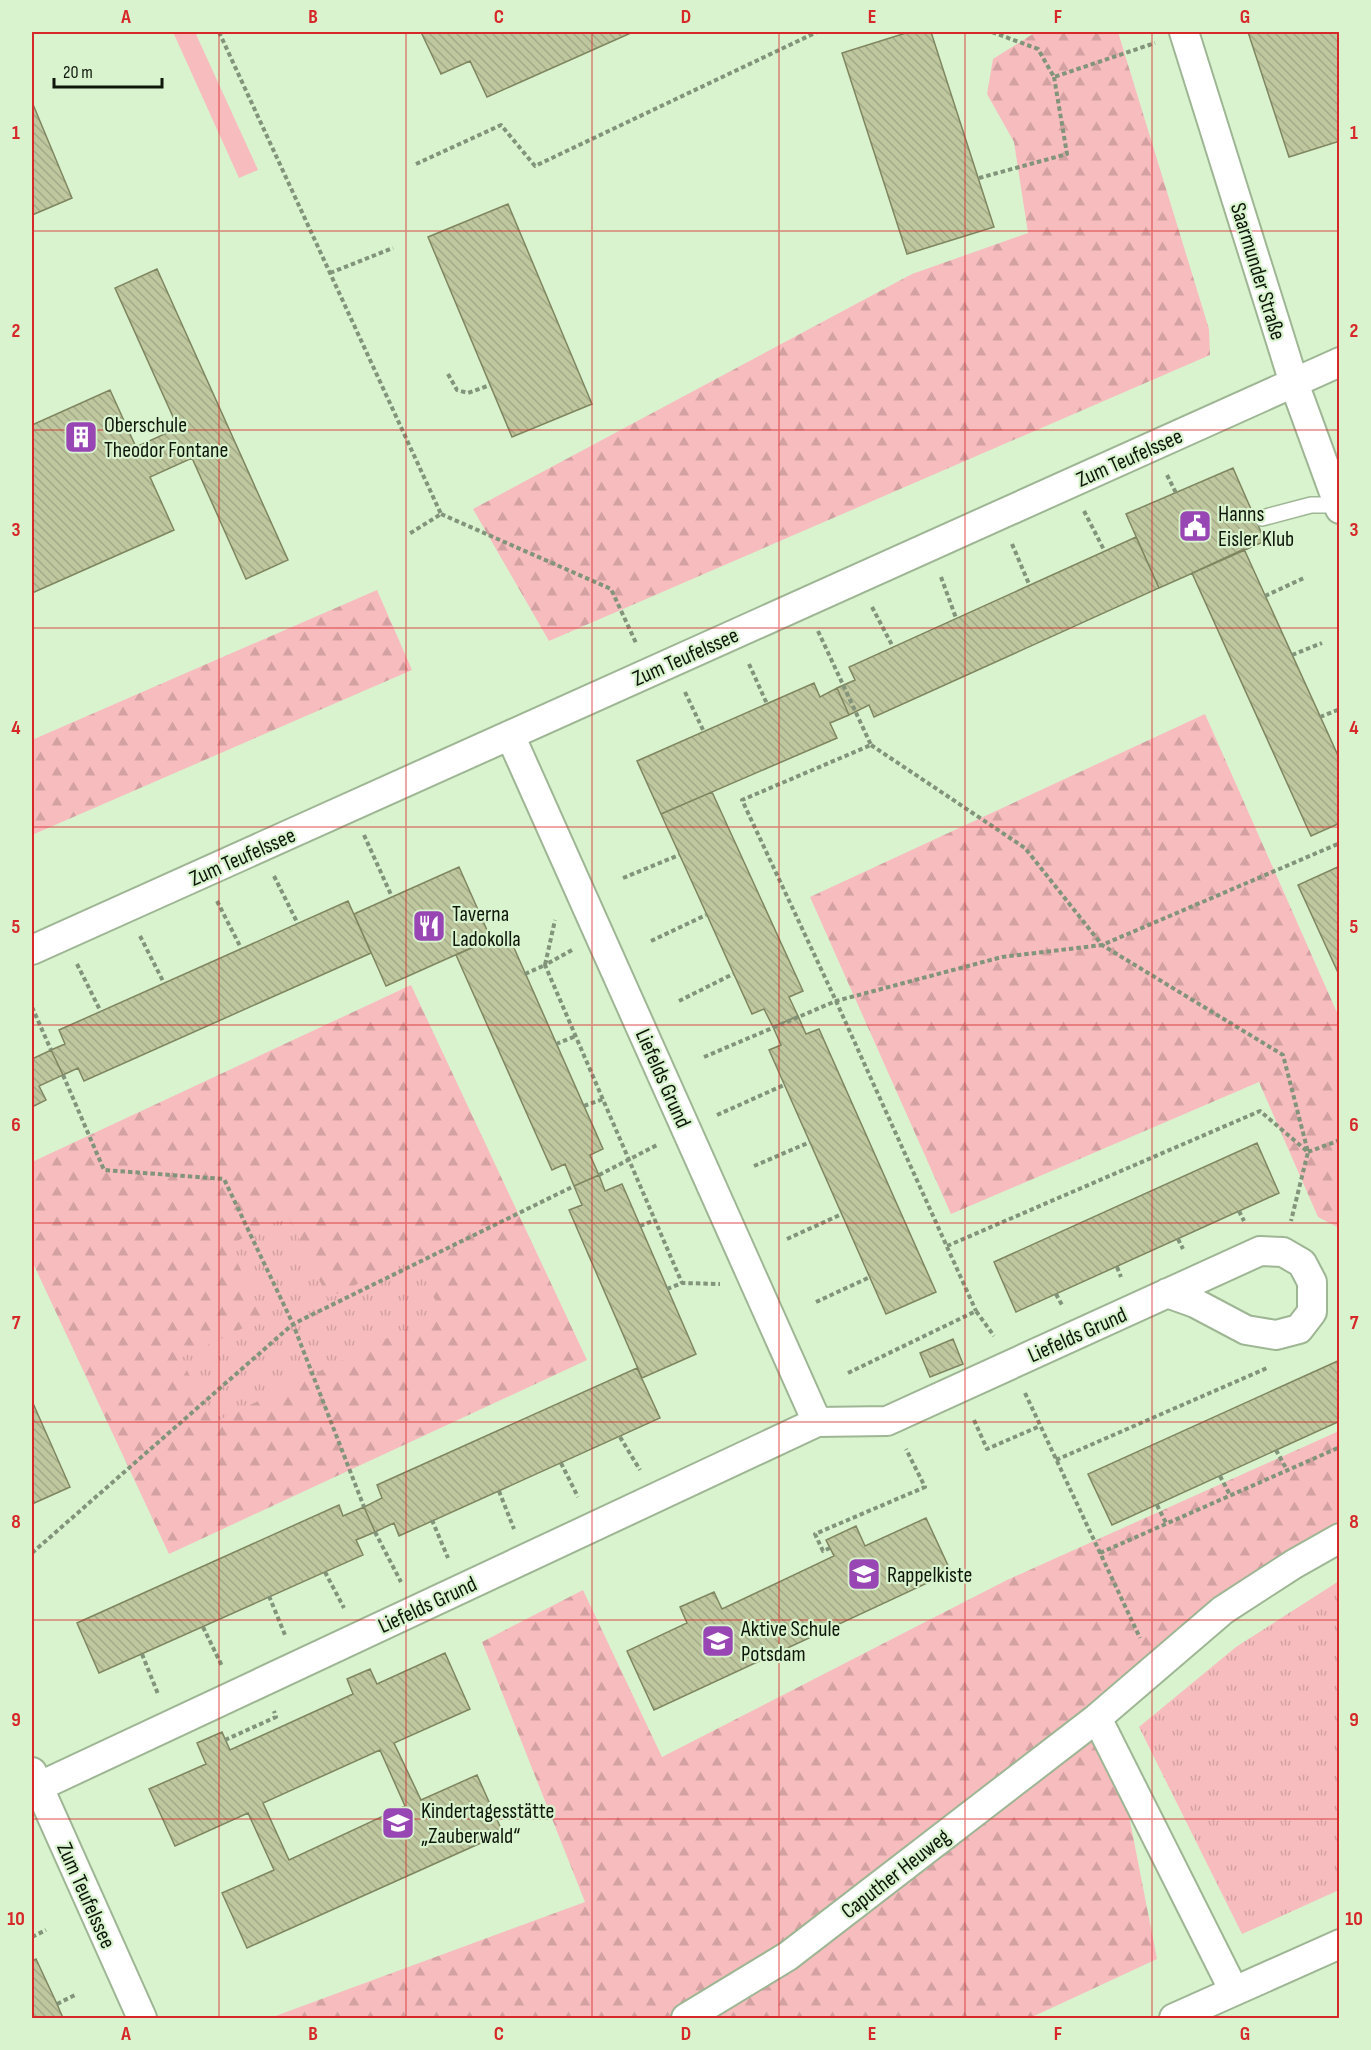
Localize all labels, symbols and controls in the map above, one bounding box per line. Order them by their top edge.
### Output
text: A [120,5,131,29]
text: B [308,5,318,29]
text: C [494,5,504,29]
text: D [681,5,691,29]
text: E [868,5,876,29]
text: F [1054,5,1062,29]
text: G [1240,5,1250,29]
scale bar [54,51,162,89]
text: 20 m [63,62,93,83]
text: 1 [12,121,20,145]
text: 1 [1350,121,1358,145]
street label: Saarmunder Straße [1224,200,1291,343]
text: 2 [12,319,20,343]
text: 2 [1350,319,1358,343]
place label: Oberschule Theodor Fontane [104,412,228,464]
building icon: Oberschule Theodor Fontane [63,419,99,455]
street label: Zum Teufelssee [1072,423,1187,494]
place label: Hanns Eisler Klub [1218,501,1294,553]
public building icon: Hanns Eisler Klub [1177,508,1213,544]
text: 3 [12,518,21,542]
text: 3 [1350,518,1359,542]
street label: Zum Teufelssee [628,622,743,693]
text: 4 [11,716,21,740]
text: 4 [1349,716,1359,740]
street label: Zum Teufelssee [185,822,300,893]
place label: Taverna Ladokolla [452,901,521,953]
restaurant icon: Taverna Ladokolla [411,908,447,944]
text: 5 [12,915,21,939]
text: 5 [1350,915,1359,939]
street label: Liefelds Grund [629,1025,696,1132]
text: 6 [11,1113,21,1137]
text: 6 [1349,1113,1359,1137]
street label: Liefelds Grund [1024,1302,1131,1369]
text: 7 [12,1311,21,1335]
text: 7 [1350,1311,1359,1335]
text: 8 [11,1510,21,1534]
text: 8 [1349,1510,1359,1534]
school or university icon: Rappelkiste [846,1556,882,1592]
place label: Rappelkiste [887,1562,972,1589]
street label: Liefelds Grund [374,1571,481,1640]
place label: Aktive Schule Potsdam [740,1616,840,1668]
school or university icon: Aktive Schule Potsdam [700,1623,736,1659]
text: 9 [11,1708,21,1732]
text: 9 [1349,1708,1359,1732]
place label: Kindertagesstätte „Zauberwald“ [421,1798,554,1850]
school or university icon: Kindertagesstätte „Zauberwald“ [380,1805,416,1841]
street label: Caputher Heuweg [836,1823,956,1925]
street label: Zum Teufelssee [50,1838,121,1953]
text: 10 [7,1907,25,1931]
text: 10 [1345,1907,1363,1931]
text: A [120,2022,131,2046]
text: B [308,2022,318,2046]
text: C [494,2022,504,2046]
text: D [681,2022,691,2046]
text: E [868,2022,876,2046]
text: F [1054,2022,1062,2046]
text: G [1240,2022,1250,2046]

